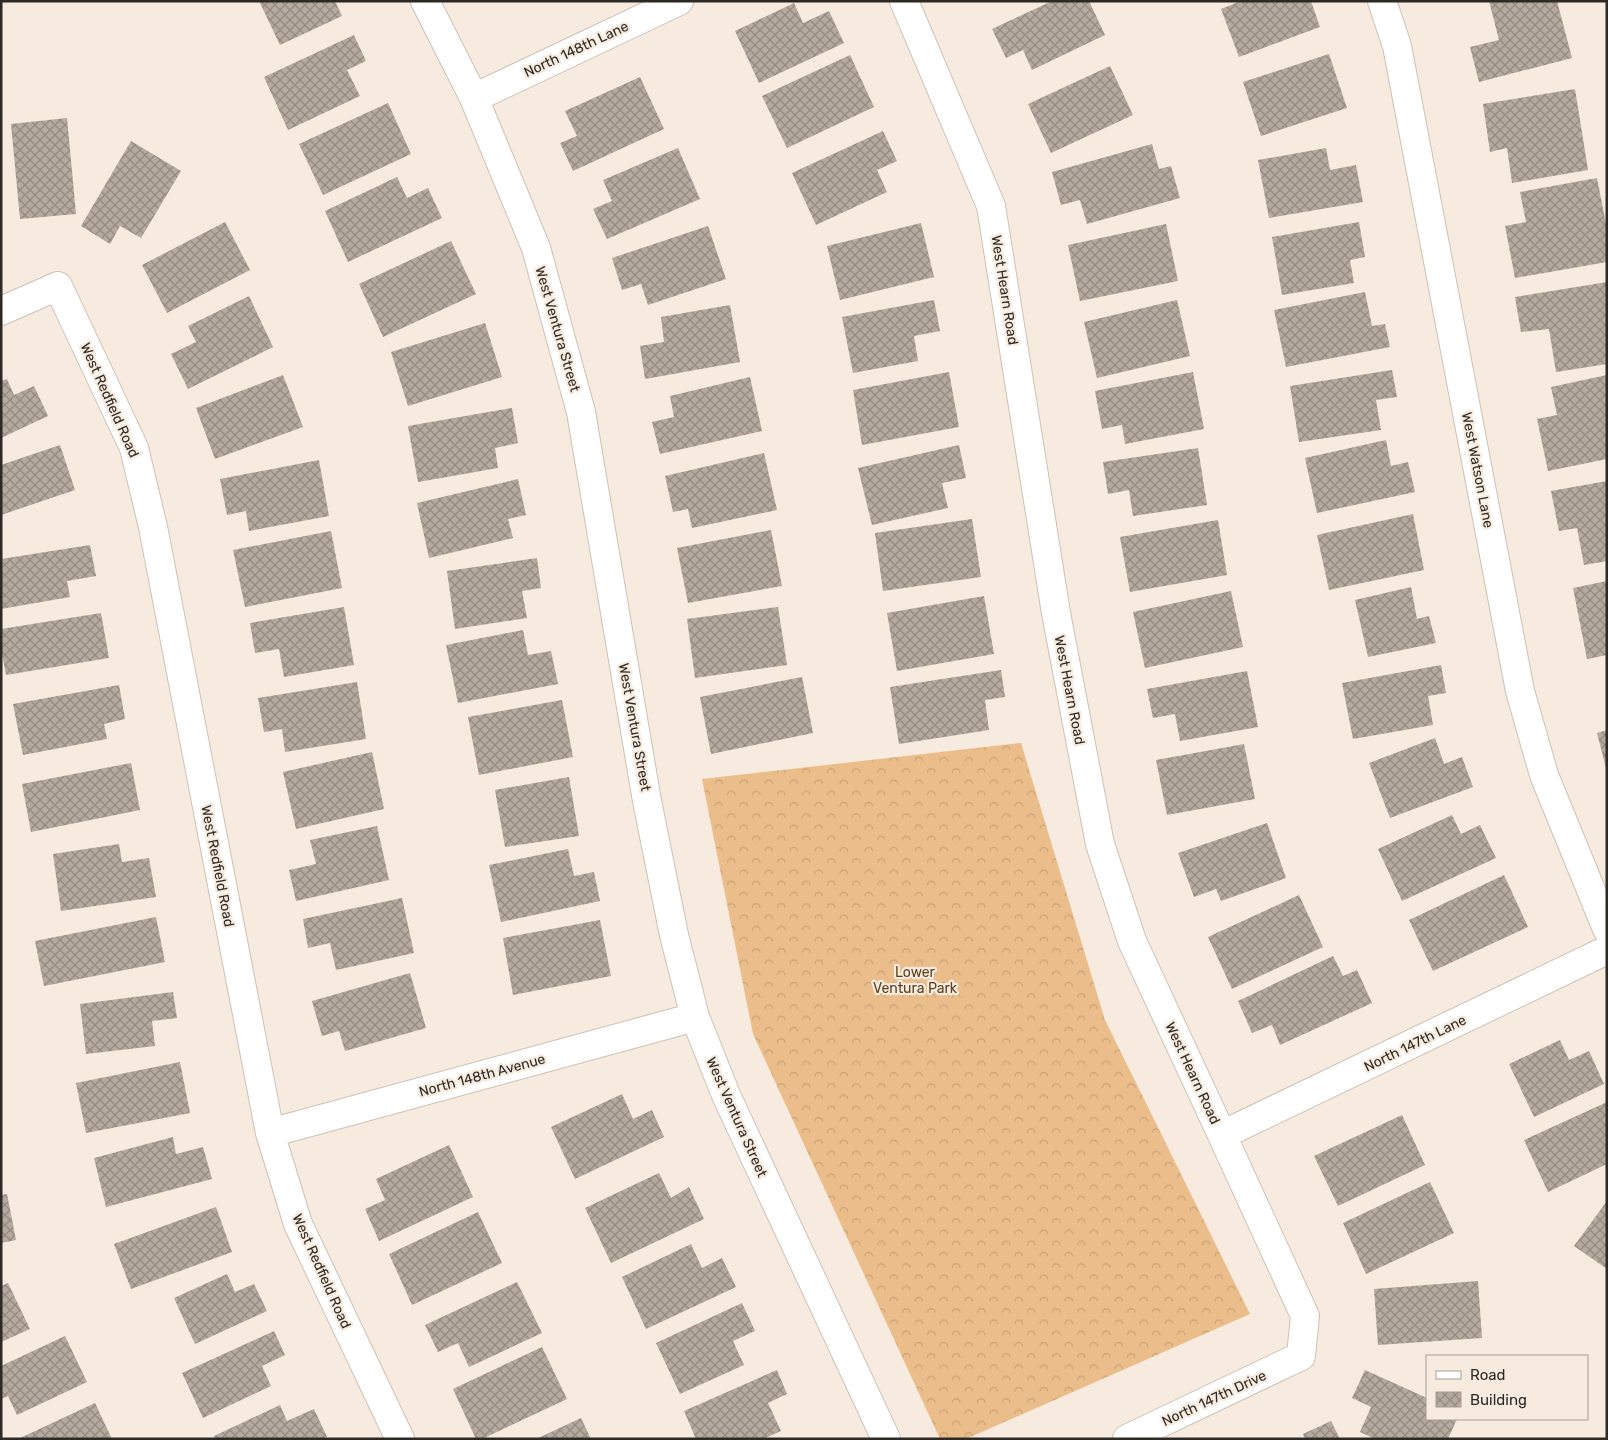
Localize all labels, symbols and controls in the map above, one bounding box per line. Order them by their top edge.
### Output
street label: North 148th Lane [521,18,631,81]
street label: West Hearn Road [987,234,1022,346]
street label: West Ventura Street [531,264,584,394]
street label: West Redfield Road [77,340,143,460]
street label: West Watson Lane [1458,411,1497,530]
street label: West Hearn Road [1051,634,1088,746]
street label: West Ventura Street [615,662,654,793]
street label: West Redfield Road [197,804,238,929]
park label: Lower Ventura Park [873,964,958,997]
street label: North 147th Lane [1361,1011,1469,1076]
street label: West Hearn Road [1161,1019,1224,1127]
street label: North 148th Avenue [417,1050,547,1101]
street label: West Ventura Street [702,1054,771,1180]
street label: West Redfield Road [289,1211,355,1331]
legend [1426,1355,1588,1420]
text: Road [1470,1366,1506,1384]
street label: North 147th Drive [1159,1367,1269,1430]
text: Building [1470,1391,1527,1409]

